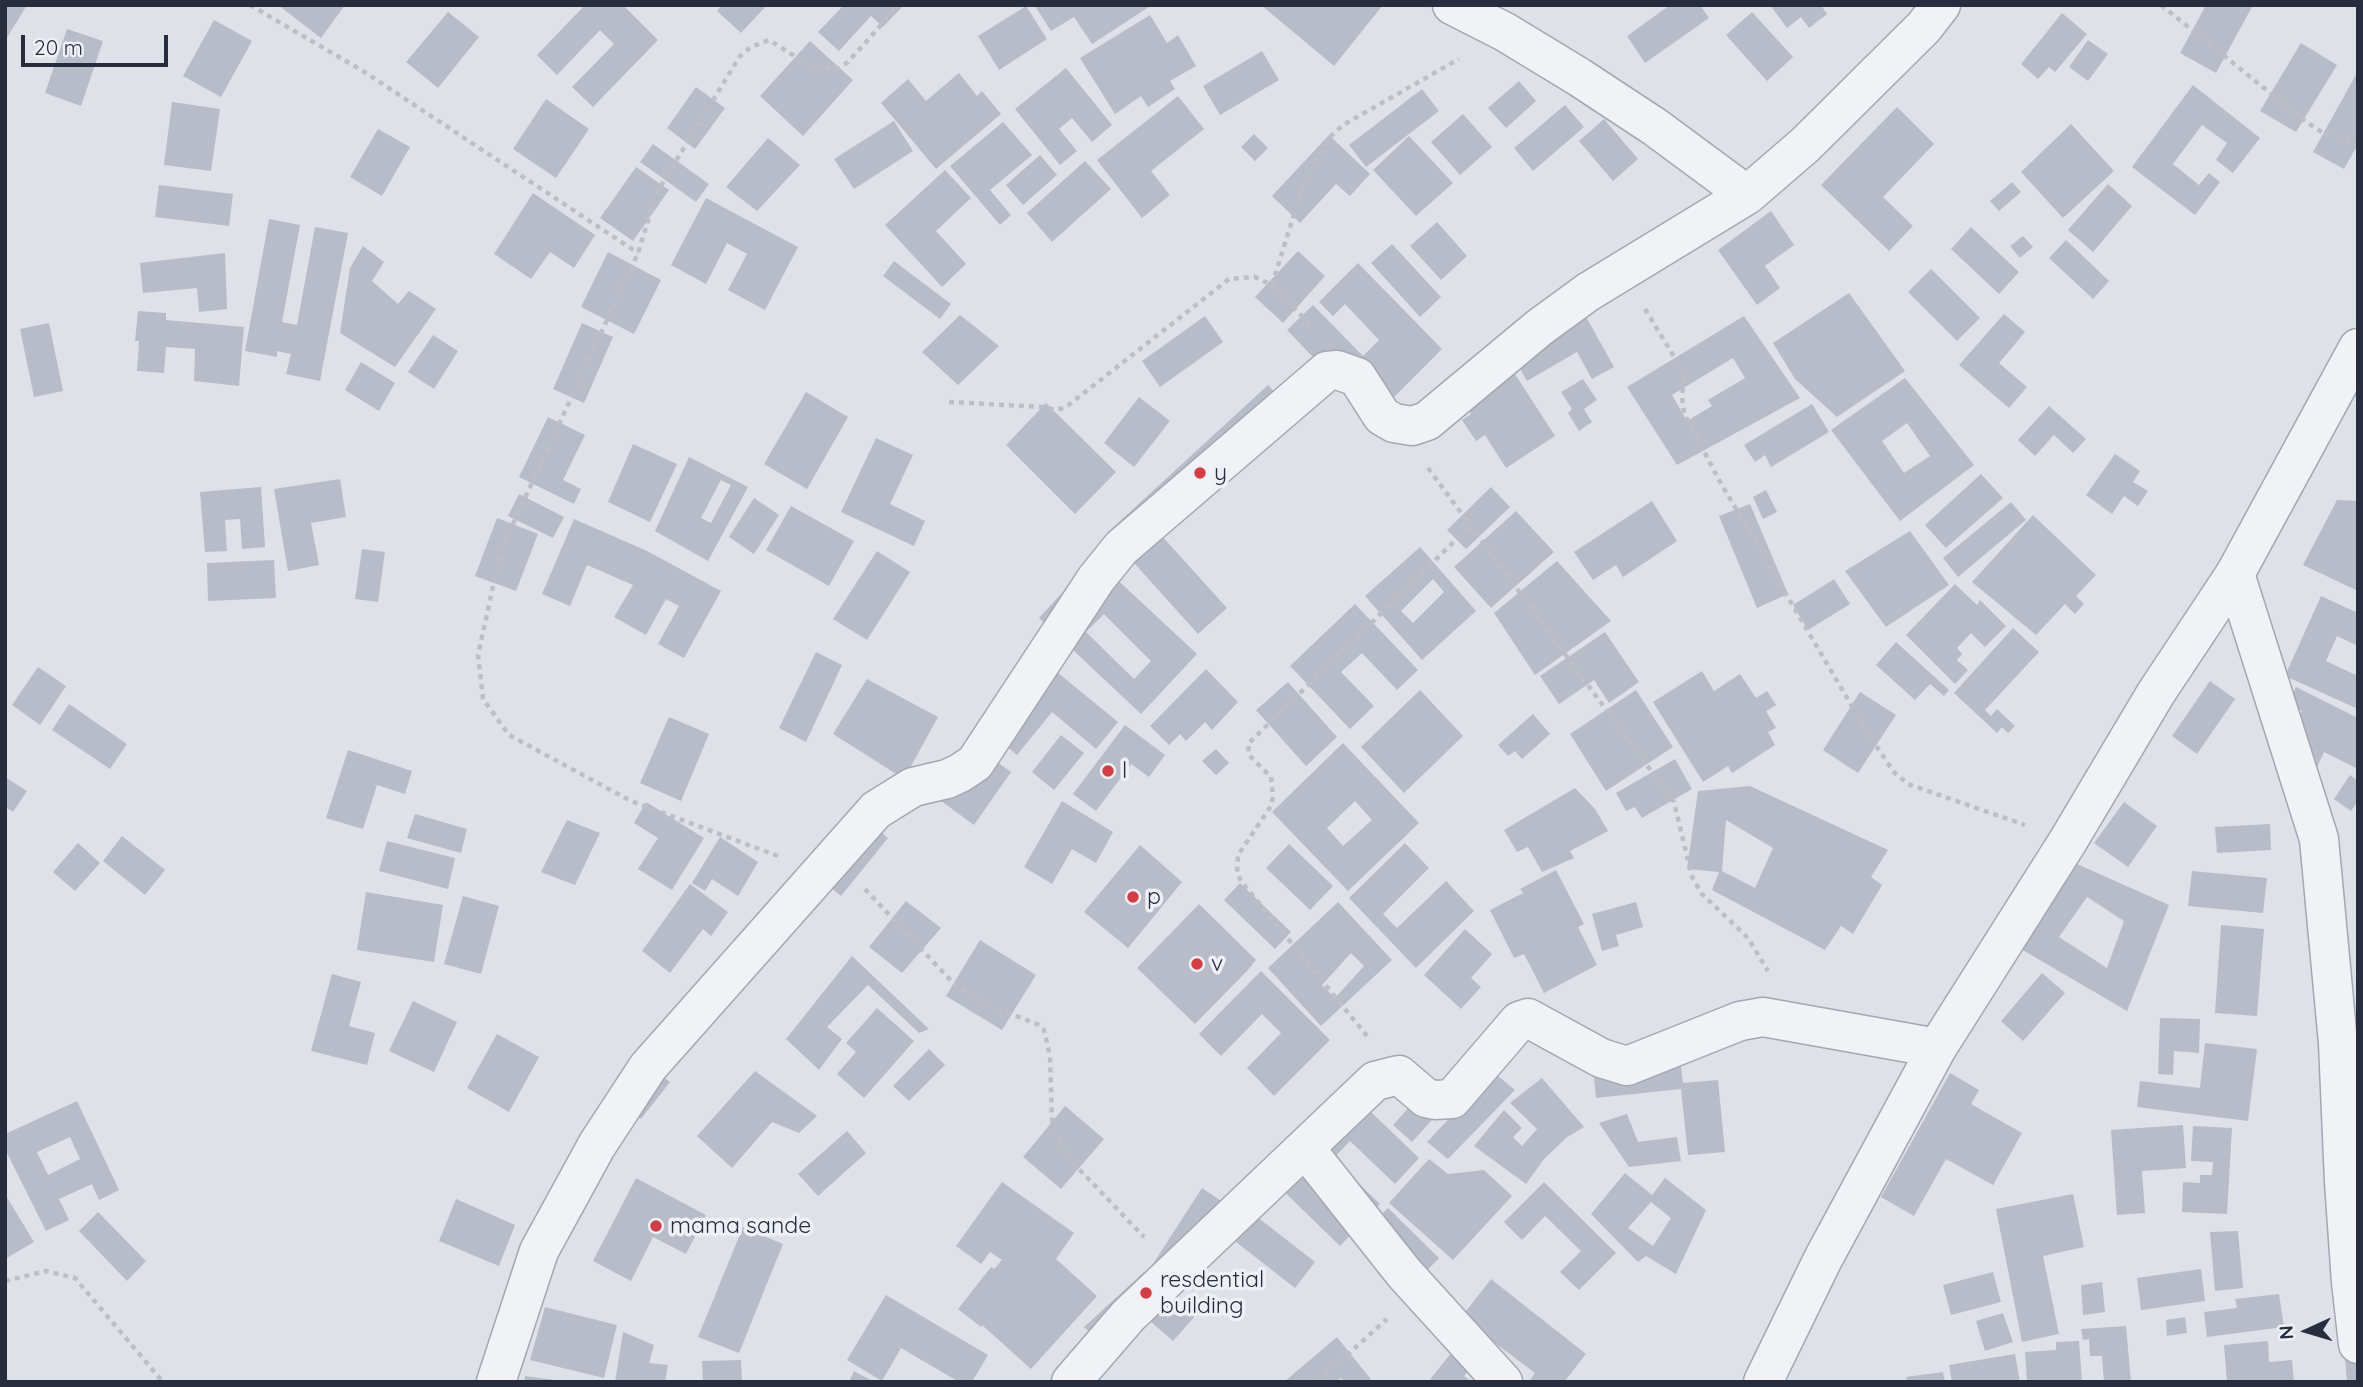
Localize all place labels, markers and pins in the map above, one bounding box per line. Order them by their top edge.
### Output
place label: y [1214,459,1227,487]
marker: y [1192,465,1208,481]
place label: l [1122,757,1127,785]
marker: l [1100,763,1116,779]
place label: p [1147,883,1161,911]
marker: p [1125,889,1141,905]
place label: v [1211,950,1223,978]
marker: v [1189,956,1205,972]
place label: mama sande [670,1212,811,1240]
marker: mama sande [648,1218,664,1234]
place label: resdential building [1160,1266,1264,1320]
marker: resdential building [1138,1285,1154,1301]

